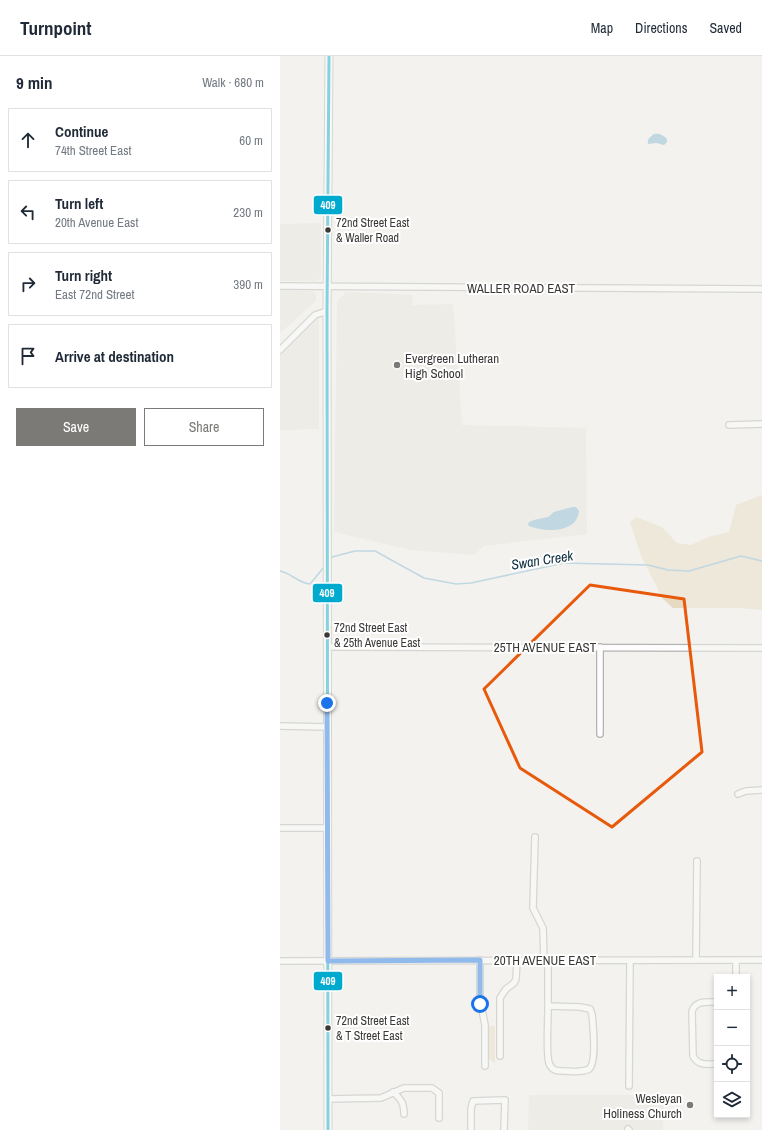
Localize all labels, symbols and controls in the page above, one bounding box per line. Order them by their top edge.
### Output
text: Turnpoint [20,15,92,41]
text: Map [591,19,613,37]
text: Directions [635,19,687,37]
text: Saved [709,19,742,37]
text: 9 min [16,71,52,94]
text: Walk · 680 m [202,74,264,91]
text: Continue [55,121,108,142]
icon: ahead [17,129,39,151]
text: 60 m [239,132,263,149]
text: 74th Street East [55,142,131,159]
text: Turn left [55,193,103,214]
line badge: 409 [313,195,343,215]
text: 409 [320,198,336,212]
icon: left [17,201,39,223]
text: 230 m [233,204,263,221]
text: 20th Avenue East [55,214,138,231]
place label: 72nd Street East & Waller Road [336,215,410,246]
marker: 72nd Street East & Waller Road [323,225,333,235]
text: Turn right [55,265,112,286]
icon: right [17,273,39,295]
text: 390 m [233,276,263,293]
street label: WALLER ROAD EAST [467,280,575,297]
text: East 72nd Street [55,286,134,303]
icon: arrive [17,345,39,367]
text: Arrive at destination [55,346,174,367]
place label: Evergreen Lutheran High School [405,350,499,382]
marker: Evergreen Lutheran High School [392,360,402,370]
button: Save [16,408,136,446]
button: Share [144,408,264,446]
water label: Swan Creek [510,546,576,574]
line badge: 409 [312,583,343,603]
text: 409 [319,586,335,600]
place label: 72nd Street East & 25th Avenue East [334,620,421,651]
marker: 72nd Street East & 25th Avenue East [322,630,332,640]
street label: 25TH AVENUE EAST [494,639,597,656]
route end [318,694,336,712]
street label: 20TH AVENUE EAST [494,952,597,969]
line badge: 409 [313,971,343,991]
text: 409 [320,974,336,988]
map controls [714,974,750,1118]
button: + [714,974,750,1010]
route start [471,995,489,1013]
button: − [714,1010,750,1046]
place label: 72nd Street East & T Street East [336,1013,410,1044]
marker: 72nd Street East & T Street East [323,1023,333,1033]
button: locate [714,1046,750,1082]
button: layers [714,1082,750,1118]
place label: Wesleyan Holiness Church [603,1090,682,1122]
marker: Wesleyan Holiness Church [685,1100,695,1110]

